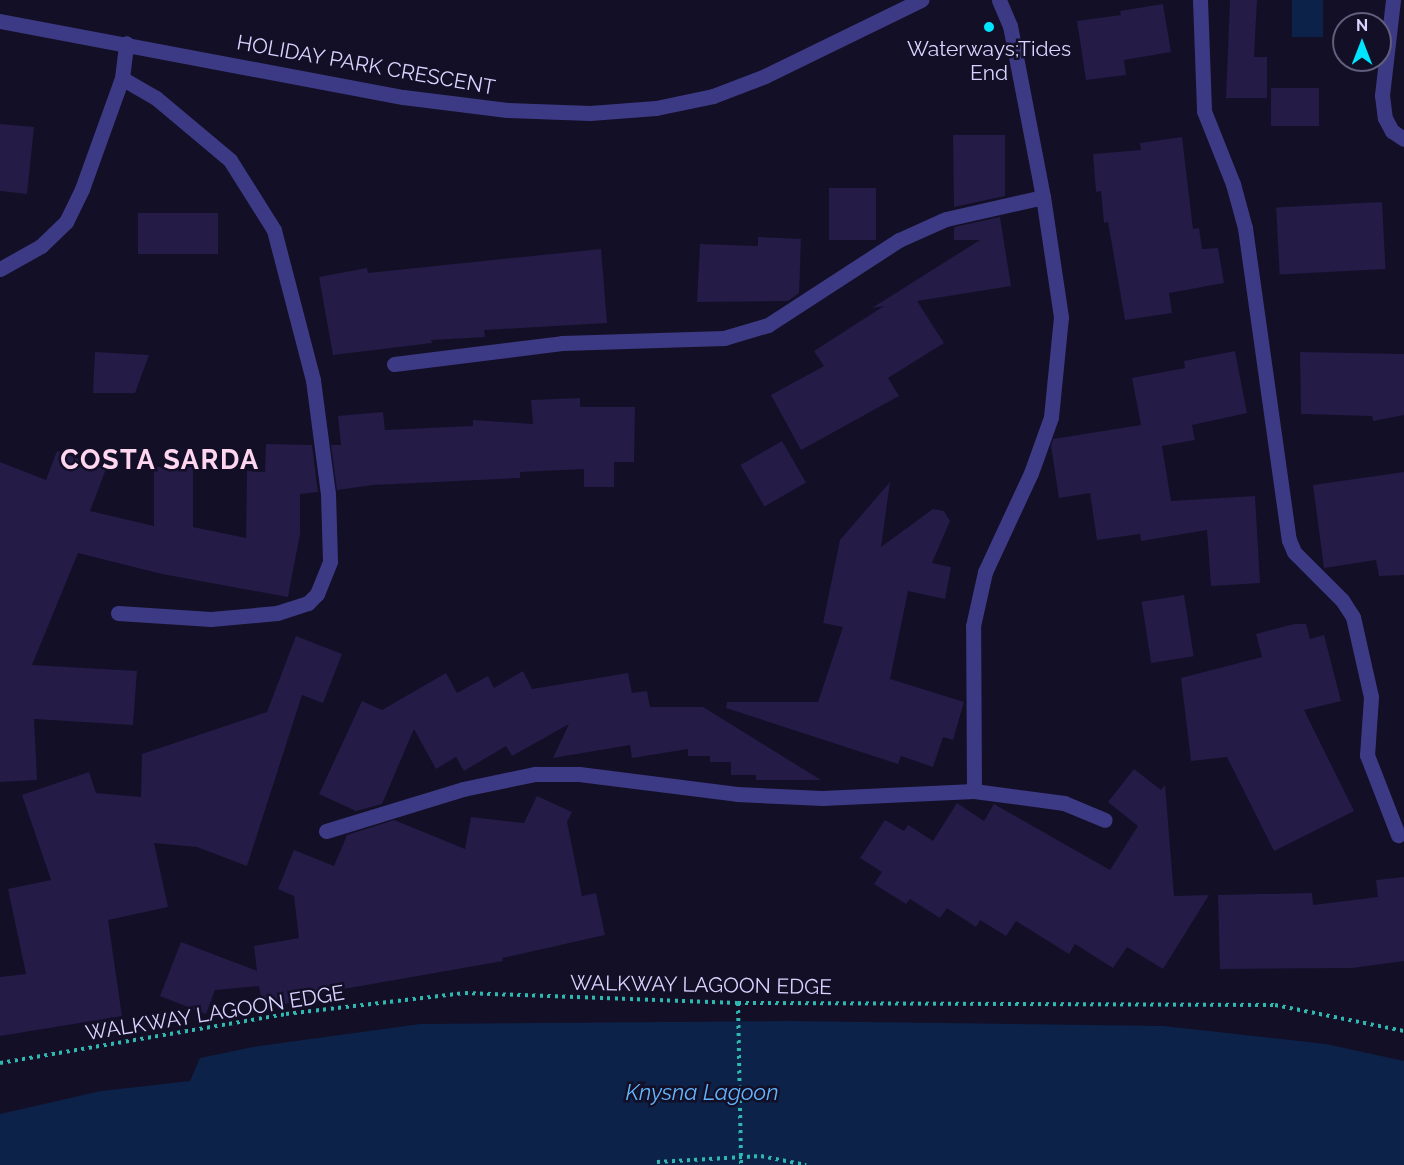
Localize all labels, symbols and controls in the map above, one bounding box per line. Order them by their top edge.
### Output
north arrow [1332,12,1392,72]
text: N [1356,16,1368,35]
marker: Waterways;Tides End [982,20,996,34]
street label: HOLIDAY PARK CRESCENT [234,30,498,100]
place label: Waterways;Tides End [907,36,1071,86]
district label: COSTA SARDA [60,444,260,476]
street label: WALKWAY LAGOON EDGE [570,970,832,1000]
street label: WALKWAY LAGOON EDGE [83,980,347,1046]
water label: Knysna Lagoon [626,1080,778,1106]

